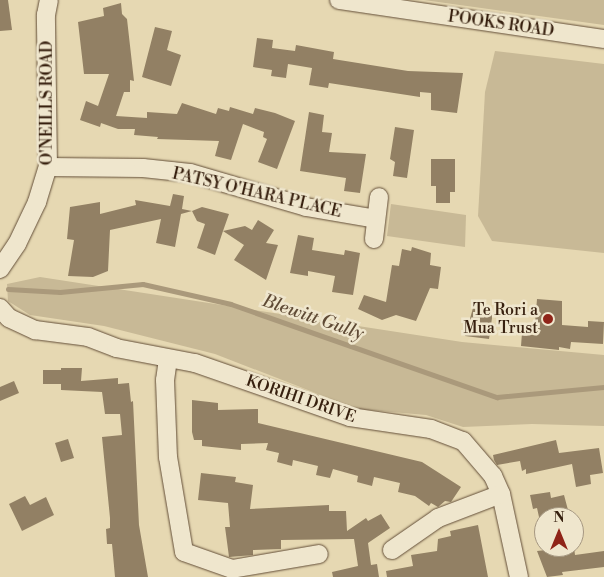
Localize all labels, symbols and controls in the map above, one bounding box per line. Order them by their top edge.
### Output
street label: POOKS ROAD [447,7,555,41]
street label: O'NEILLS ROAD [37,41,57,165]
street label: PATSY O'HARA PLACE [171,164,343,222]
water label: Blewitt Gully [260,291,366,345]
place label: Te Rori a Mua Trust [463,300,538,338]
marker: Te Rori a Mua Trust [542,313,554,325]
street label: KORIHI DRIVE [244,371,358,427]
north arrow [534,507,584,557]
text: N [553,509,565,527]

